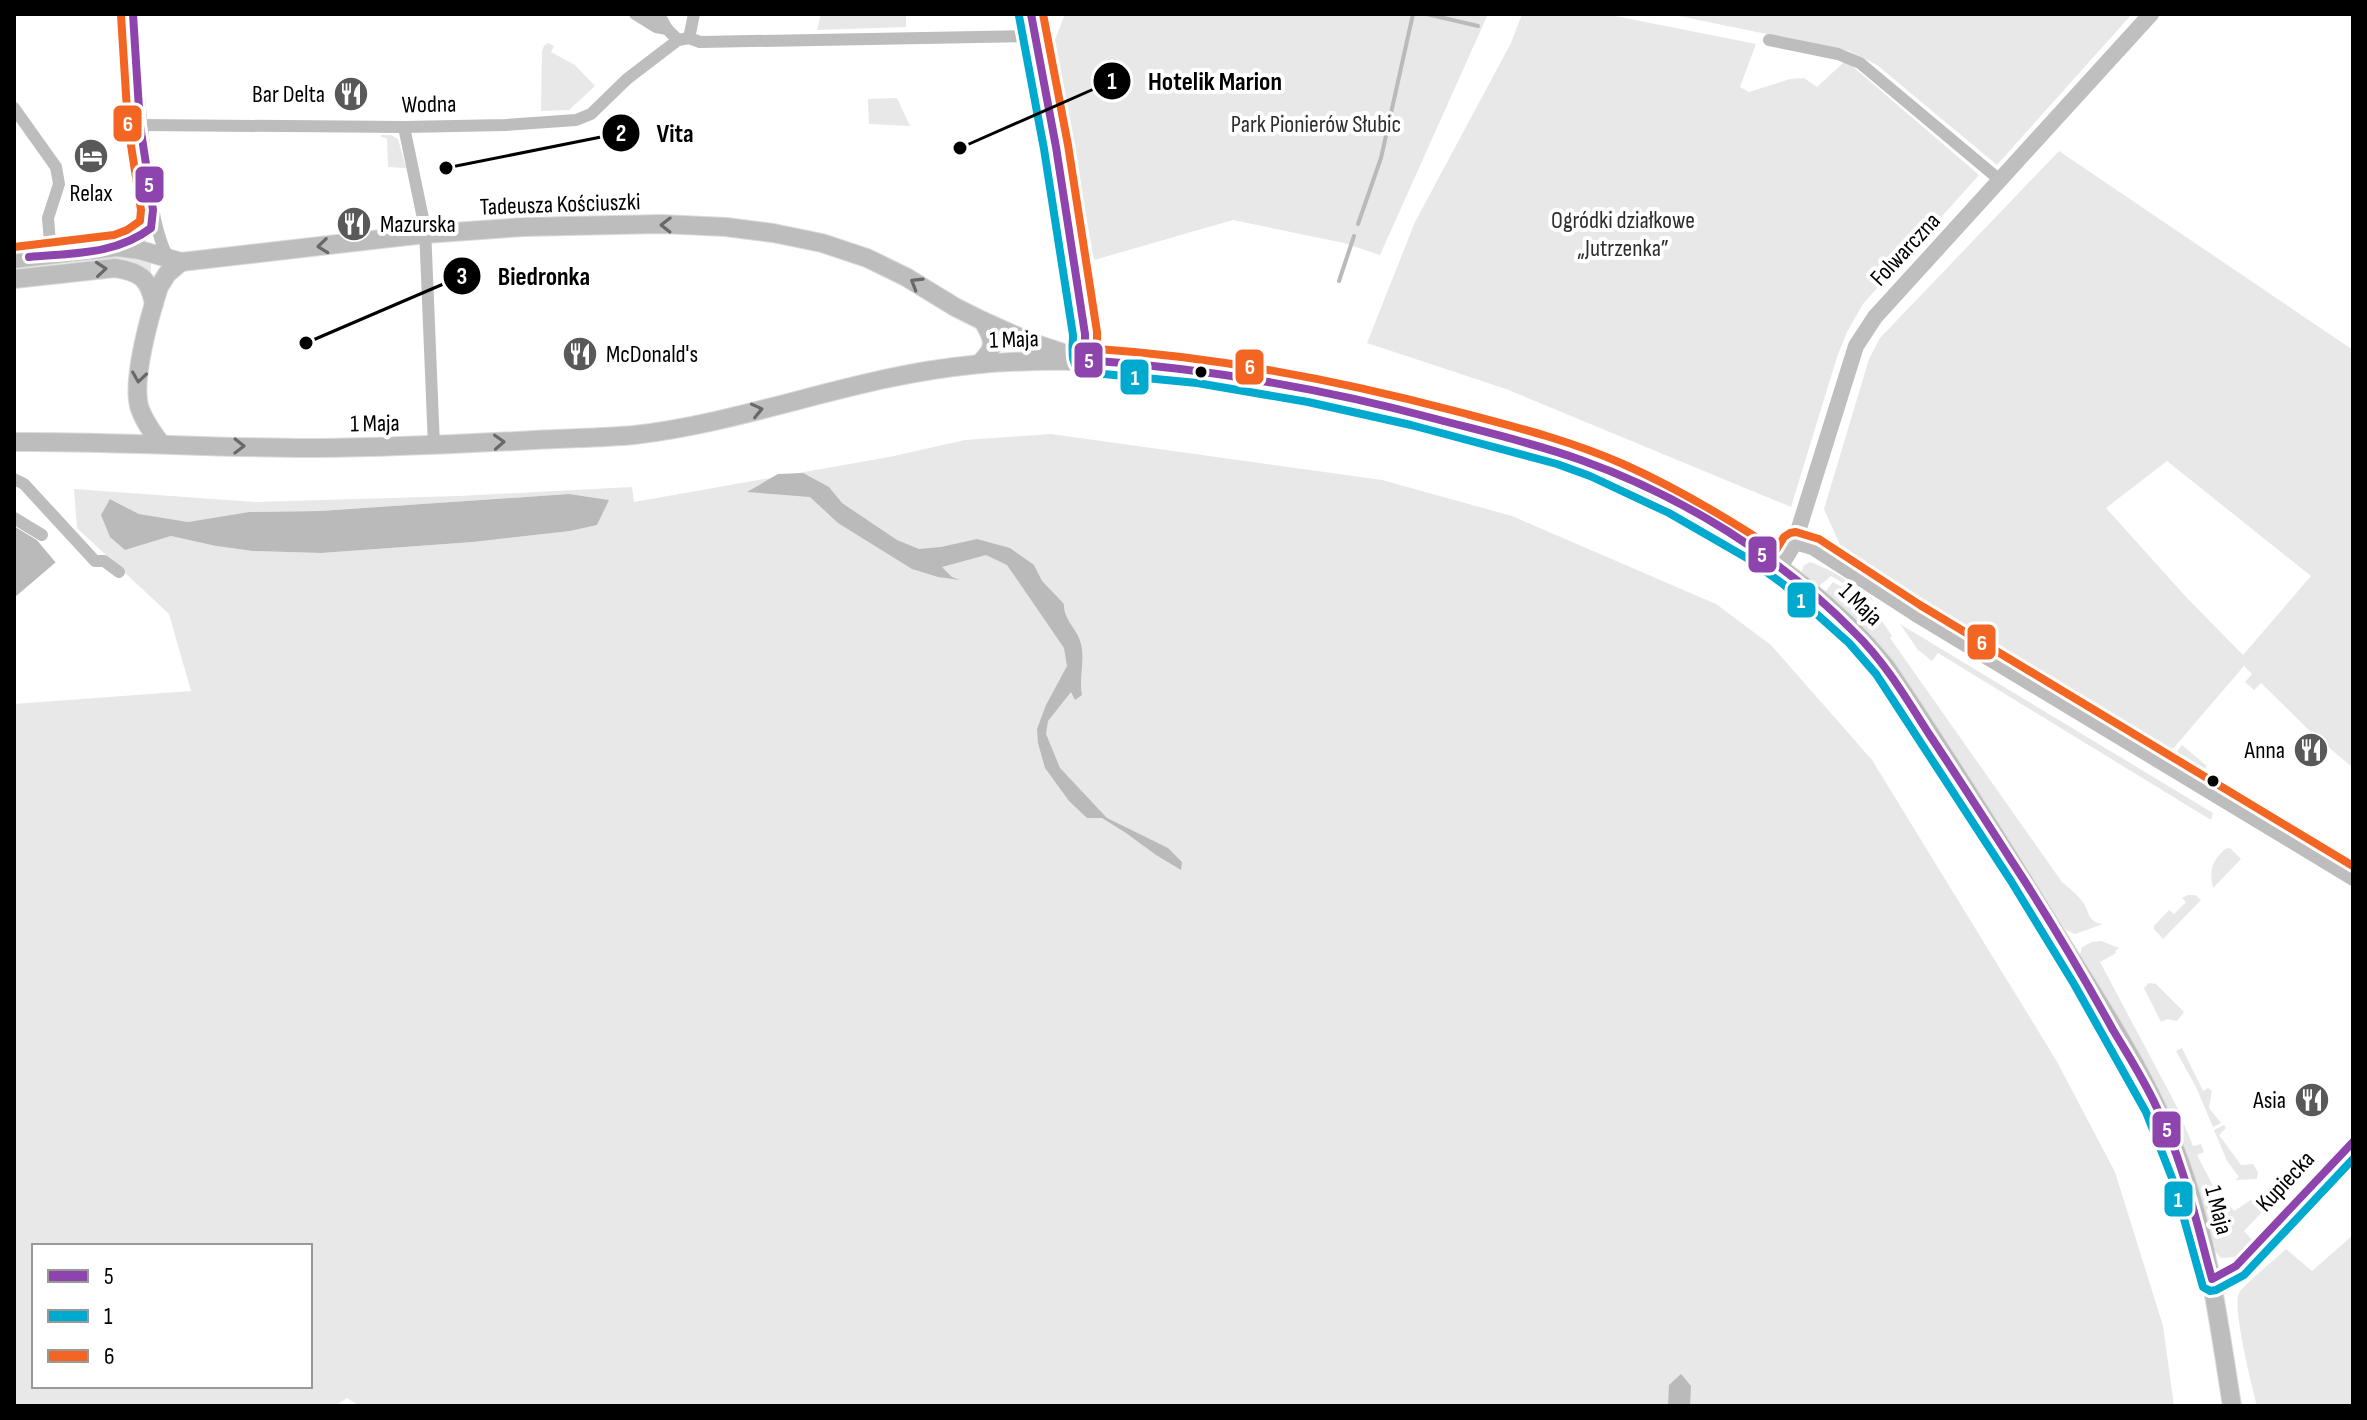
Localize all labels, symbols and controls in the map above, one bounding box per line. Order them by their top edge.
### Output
callout: Hotelik Marion [1092,56,1298,106]
text: 1 [1107,67,1117,96]
text: Hotelik Marion [1148,67,1282,98]
restaurant icon: Bar Delta [332,75,370,113]
place label: Bar Delta [252,80,325,109]
street label: Wodna [401,90,457,119]
line badge: 6 [112,104,143,143]
callout: Vita [601,108,710,158]
park label: Park Pionierów Słubic [1231,110,1401,139]
text: 6 [123,111,133,138]
text: 2 [616,119,626,148]
text: Vita [656,119,694,150]
hotel icon: Relax [72,137,110,175]
line badge: 5 [134,165,165,204]
text: 5 [144,172,154,199]
place label: Relax [69,179,113,208]
street label: Tadeusza Kościuszki [479,187,641,222]
restaurant icon: Mazurska [335,205,373,243]
park label: Ogródki działkowe „Jutrzenka” [1551,206,1695,263]
street label: Folwarczna [1864,207,1947,292]
place label: Mazurska [380,210,456,239]
one-way arrow [659,216,672,234]
one-way arrow [316,238,329,255]
callout: Biedronka [442,251,607,301]
one-way arrow [95,261,108,278]
text: 3 [457,262,467,291]
text: Biedronka [498,262,590,293]
one-way arrow [910,277,925,293]
street label: 1 Maja [989,324,1039,355]
restaurant icon: McDonald's [561,335,599,373]
place label: McDonald's [606,340,698,369]
line badge: 5 [1073,341,1104,379]
text: 5 [1084,348,1094,375]
line badge: 6 [1234,348,1265,386]
text: 6 [1245,354,1255,381]
line badge: 1 [1119,358,1150,396]
unlabelled marker [1193,364,1209,380]
text: 1 [1131,365,1140,392]
one-way arrow [131,370,148,383]
one-way arrow [749,403,763,420]
street label: 1 Maja [350,409,400,438]
one-way arrow [493,434,506,451]
one-way arrow [233,438,246,455]
line badge: 5 [1747,535,1778,574]
text: 5 [1757,542,1767,569]
street label: 1 Maja [1833,577,1888,632]
line badge: 1 [1786,581,1817,619]
text: 1 [1797,588,1806,615]
line badge: 6 [1966,623,1997,661]
text: 6 [1977,630,1987,657]
restaurant icon: Anna [2292,731,2330,769]
place label: Anna [2243,736,2285,765]
unlabelled marker [2205,773,2221,789]
restaurant icon: Asia [2293,1081,2331,1119]
place label: Asia [2252,1086,2286,1115]
line badge: 5 [2151,1110,2182,1149]
text: 5 [2162,1117,2172,1144]
street label: Kupiecka [2250,1145,2321,1218]
line badge: 1 [2163,1180,2194,1218]
street label: 1 Maja [2198,1183,2239,1238]
text: 1 [2174,1187,2183,1214]
legend [32,1244,312,1388]
text: 5 [104,1262,114,1291]
text: 1 [104,1302,113,1331]
text: 6 [104,1342,115,1371]

